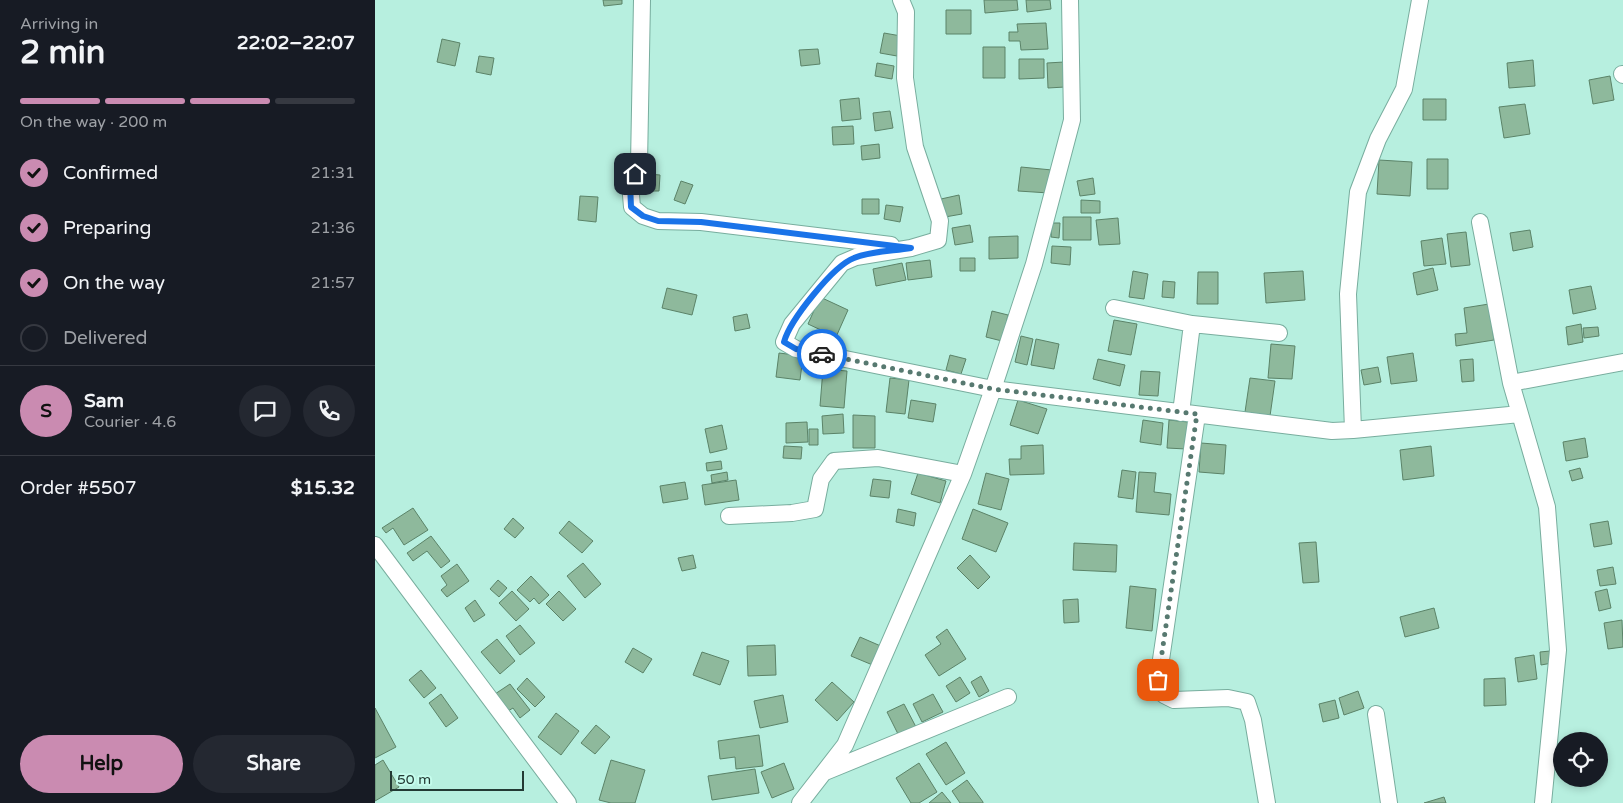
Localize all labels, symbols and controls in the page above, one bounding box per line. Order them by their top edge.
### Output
text: Arriving in [20,14,98,34]
text: 22:02–22:07 [237,32,355,54]
text: 2 min [20,34,105,72]
text: On the way · 200 m [20,112,167,132]
pin [614,153,656,195]
icon: check [20,159,48,187]
icon: home [621,160,649,188]
text: Confirmed [63,162,158,184]
text: 21:31 [311,163,355,183]
icon: check [20,214,48,242]
text: Preparing [63,217,152,239]
text: 21:36 [311,218,355,238]
icon: check [20,269,48,297]
text: On the way [63,272,165,294]
text: 21:57 [311,273,355,293]
text: Delivered [63,327,148,349]
courier [797,329,847,379]
icon: car [808,340,836,368]
button: chat [239,385,291,437]
button: phone [303,385,355,437]
text: Sam [84,390,124,412]
text: S [40,400,52,422]
text: Courier · 4.6 [84,412,176,432]
text: Order #5507 [20,477,137,499]
text: $15.32 [291,477,355,499]
pin [1137,659,1179,701]
icon: bag [1144,666,1172,694]
map controls [1553,732,1608,787]
button: locate [1553,732,1608,787]
button: Help [20,735,183,793]
button: Share [193,735,355,793]
scale bar [390,768,524,791]
text: 50 m [397,771,431,788]

